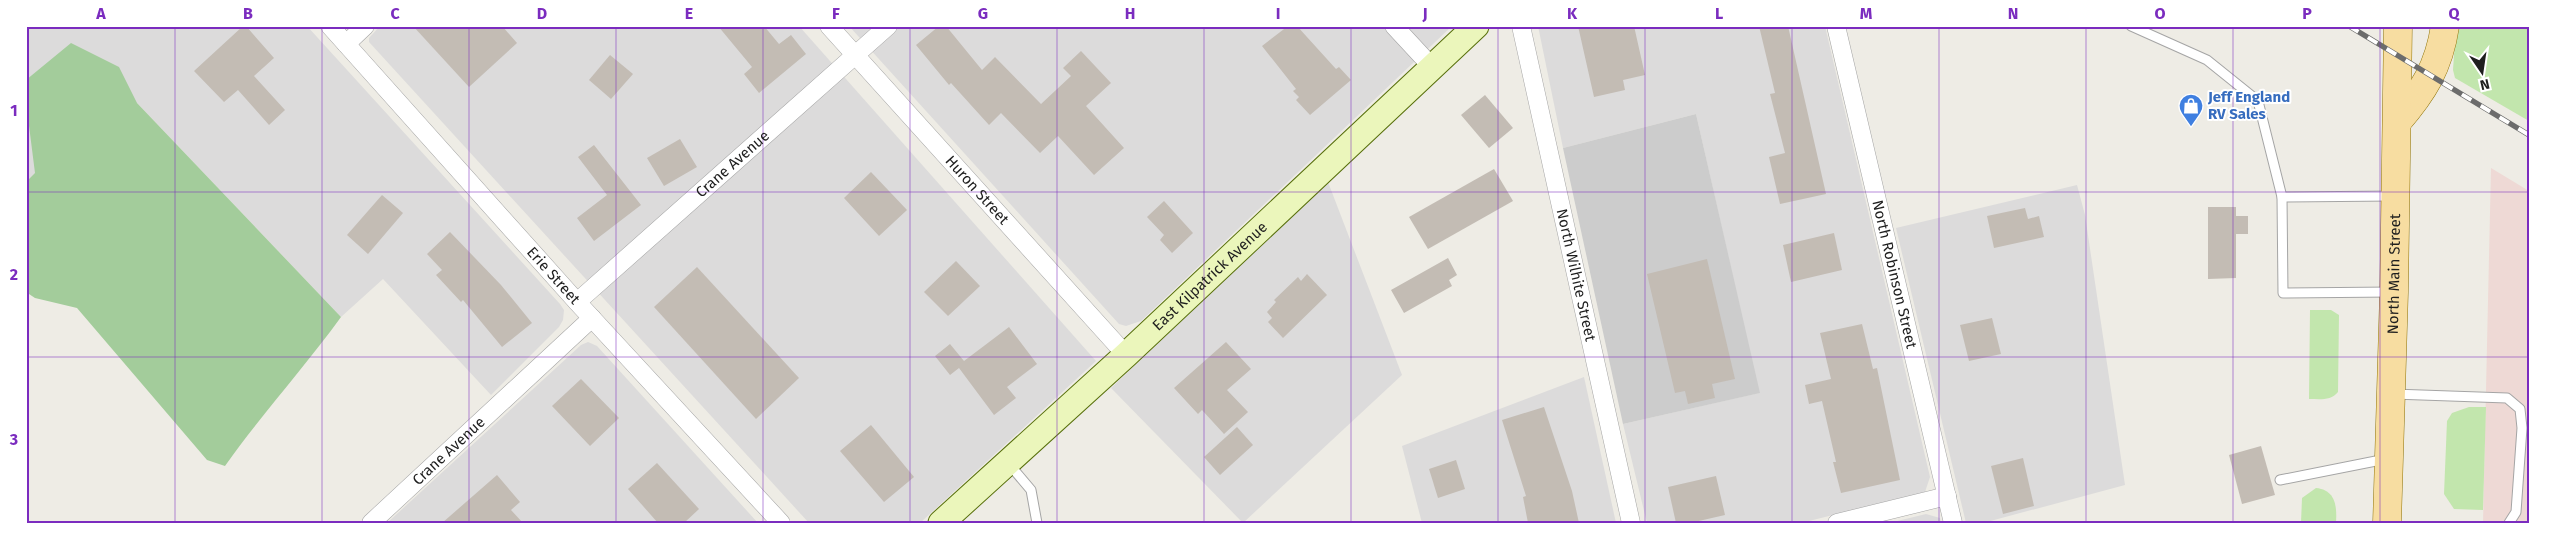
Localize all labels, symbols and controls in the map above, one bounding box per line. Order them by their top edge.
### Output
text: A [95,4,106,23]
text: B [243,4,253,23]
text: C [390,4,400,23]
text: D [537,4,547,23]
text: E [685,4,693,23]
text: F [832,4,840,23]
text: G [978,4,988,23]
text: H [1125,4,1135,23]
text: I [1276,4,1280,23]
text: J [1421,4,1428,23]
text: K [1567,4,1578,23]
text: L [1715,4,1723,23]
text: M [1860,4,1873,23]
text: N [2008,4,2018,23]
text: O [2154,4,2166,23]
text: P [2302,4,2312,23]
text: Q [2448,4,2460,23]
north arrow [2458,48,2508,98]
text: N [2478,75,2491,94]
place label: Jeff England RV Sales [2207,88,2290,123]
shop icon: Jeff England RV Sales [2178,93,2204,127]
text: 1 [10,101,18,120]
street label: Crane Avenue [692,127,773,201]
street label: Huron Street [941,152,1013,229]
street label: North Robinson Street [1868,198,1921,351]
street label: North Wilhite Street [1553,207,1600,343]
street label: North Main Street [2384,213,2404,335]
street label: East Kilpatrick Avenue [1149,218,1271,334]
street label: Erie Street [523,243,584,308]
text: 2 [10,265,18,284]
street label: Crane Avenue [409,413,489,489]
text: 3 [9,430,18,449]

